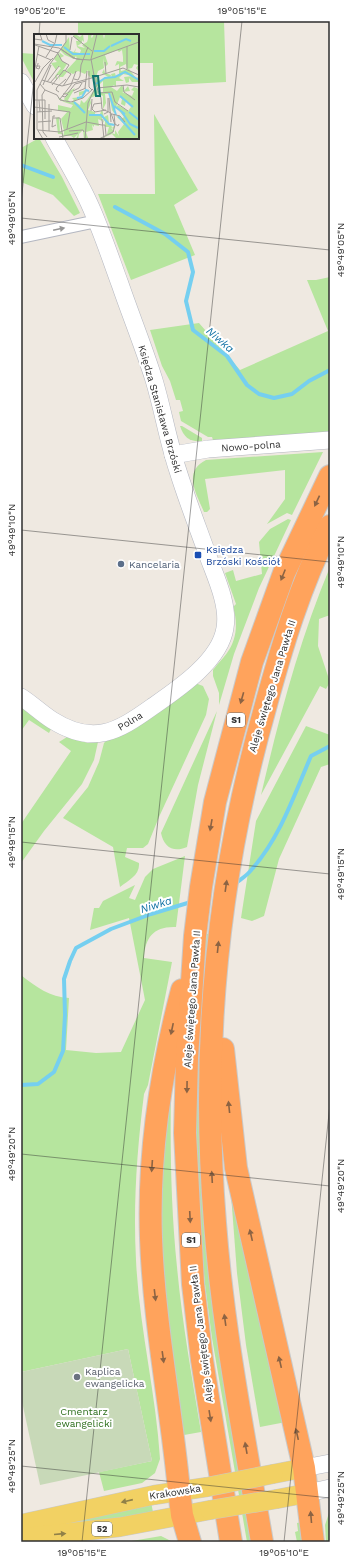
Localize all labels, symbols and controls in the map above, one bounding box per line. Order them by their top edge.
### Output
text: 19°05'20"E [14,5,66,16]
text: 19°05'15"E [217,5,267,16]
inset map [34,34,139,139]
text: 49°49'05"N [6,191,17,245]
text: 49°49'05"N [335,223,346,277]
one-way arrow [53,226,65,232]
water label: Niwka [204,325,237,356]
street label: Księdza Stanisława Brzóski [136,344,184,474]
street label: Nowo-polna [221,438,281,454]
one-way arrow [314,496,320,507]
text: 49°49'10"N [6,504,17,556]
text: 49°49'10"N [335,536,346,588]
place label: Księdza Brzóski Kościół [206,544,281,567]
marker: Księdza Brzóski Kościół [193,550,203,560]
marker: Kancelaria [116,559,126,569]
place label: Kancelaria [129,559,180,570]
one-way arrow [280,570,286,581]
street label: Aleje świętego Jana Pawła II [247,618,297,754]
one-way arrow [238,692,244,705]
street label: Polna [116,709,145,733]
road number: S1 [227,713,245,727]
text: 49°49'15"N [6,816,17,868]
one-way arrow [208,819,214,831]
text: 49°49'15"N [335,848,346,900]
one-way arrow [223,880,229,892]
water label: Niwka [139,894,173,916]
street label: Aleje świętego Jana Pawła II [182,930,202,1068]
one-way arrow [215,941,222,953]
one-way arrow [169,1022,175,1035]
one-way arrow [183,1081,190,1093]
one-way arrow [225,1101,232,1113]
text: 49°49'20"N [6,1127,17,1181]
text: 49°49'20"N [335,1159,346,1213]
one-way arrow [149,1160,156,1172]
one-way arrow [209,1171,216,1183]
one-way arrow [187,1211,194,1223]
one-way arrow [247,1229,253,1241]
road number: S1 [182,1233,200,1247]
street label: Aleje świętego Jana Pawła II [187,1265,215,1403]
one-way arrow [152,1289,158,1301]
one-way arrow [222,1314,228,1326]
one-way arrow [160,1350,166,1363]
one-way arrow [277,1355,283,1367]
place label: Kaplica ewangelicka [85,1366,145,1389]
marker: Kaplica ewangelicka [72,1372,82,1382]
park label: Cmentarz ewangelicki [56,1406,112,1429]
one-way arrow [207,1410,213,1422]
one-way arrow [293,1427,299,1440]
text: 49°49'25"N [6,1439,17,1493]
one-way arrow [243,1442,249,1455]
text: 49°49'25"N [335,1471,346,1525]
street label: Krakowska [148,1482,202,1502]
one-way arrow [121,1498,133,1504]
one-way arrow [307,1511,314,1524]
road number: 52 [92,1522,112,1536]
one-way arrow [54,1531,66,1537]
text: 19°05'15"E [57,1547,107,1558]
text: 19°05'10"E [259,1547,309,1558]

